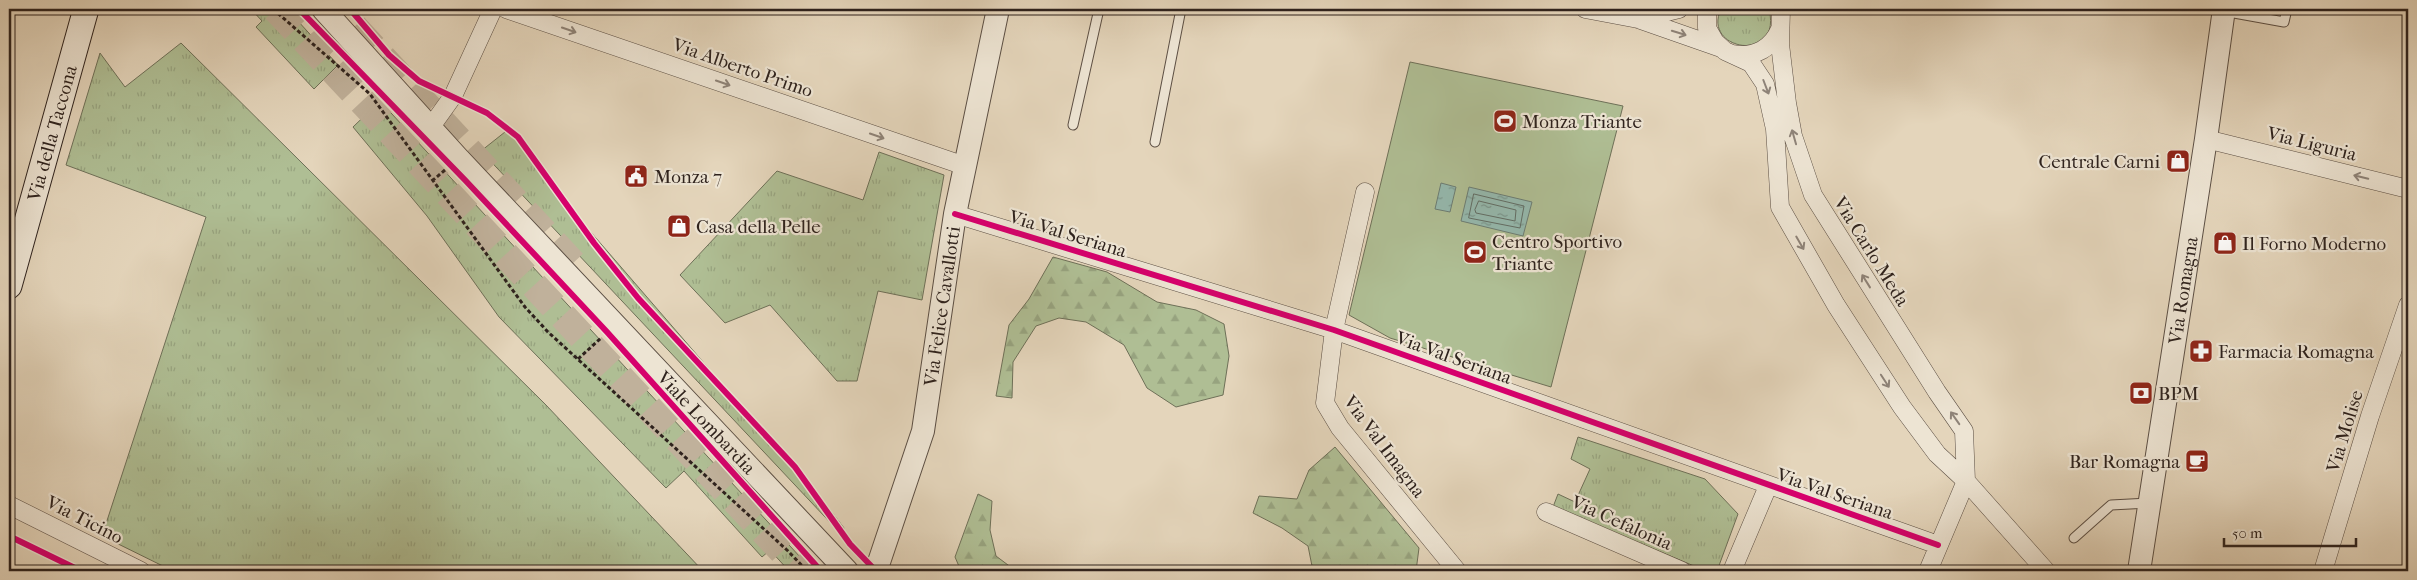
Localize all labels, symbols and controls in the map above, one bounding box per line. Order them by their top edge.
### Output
one-way arrow [561,26,576,35]
one-way arrow [1671,29,1687,39]
street label: Via Alberto Primo [669,33,816,102]
street label: Via della Taccona [23,62,82,204]
one-way arrow [715,79,730,88]
one-way arrow [1762,79,1771,94]
sports icon: Monza Triante [1492,108,1518,134]
place label: Monza Triante [1522,111,1642,133]
street label: Via Liguria [2264,122,2359,166]
one-way arrow [1789,129,1798,145]
one-way arrow [868,132,884,141]
shop icon: Centrale Carni [2165,148,2191,174]
place label: Centrale Carni [2038,151,2160,173]
public building icon: Monza 7 [623,163,649,189]
place label: Monza 7 [654,166,722,188]
one-way arrow [2353,172,2369,182]
street label: Via Carlo Meda [1828,192,1914,310]
street label: Via Val Seriana [1005,205,1129,262]
shop icon: Casa della Pelle [666,213,692,239]
place label: Casa della Pelle [696,216,821,238]
street label: Via Felice Cavallotti [920,224,965,389]
shop icon: Il Forno Moderno [2212,230,2238,256]
place label: Centro Sportivo Triante [1492,231,1623,275]
place label: Il Forno Moderno [2242,233,2387,255]
one-way arrow [1795,235,1805,249]
street label: Via Romagna [2164,235,2203,347]
sports icon: Centro Sportivo Triante [1462,239,1488,265]
one-way arrow [1861,275,1871,289]
street label: Via Val Seriana [1392,326,1515,389]
pharmacy icon: Farmacia Romagna [2188,338,2214,364]
place label: Farmacia Romagna [2218,341,2374,363]
street label: Viale Lombardia [652,366,760,479]
one-way arrow [1880,374,1890,388]
bank icon: BPM [2128,380,2154,406]
place label: BPM [2158,383,2199,405]
street label: Via Molise [2322,388,2368,476]
street label: Via Val Imagna [1338,390,1430,502]
one-way arrow [1950,411,1960,425]
cafe icon: Bar Romagna [2184,448,2210,474]
place label: Bar Romagna [2069,451,2180,473]
street label: Via Val Seriana [1773,463,1896,524]
street label: Via Cefalonia [1567,490,1676,555]
street label: Via Ticino [42,491,127,549]
scale bar [2224,515,2357,547]
text: 50 m [2232,524,2263,542]

